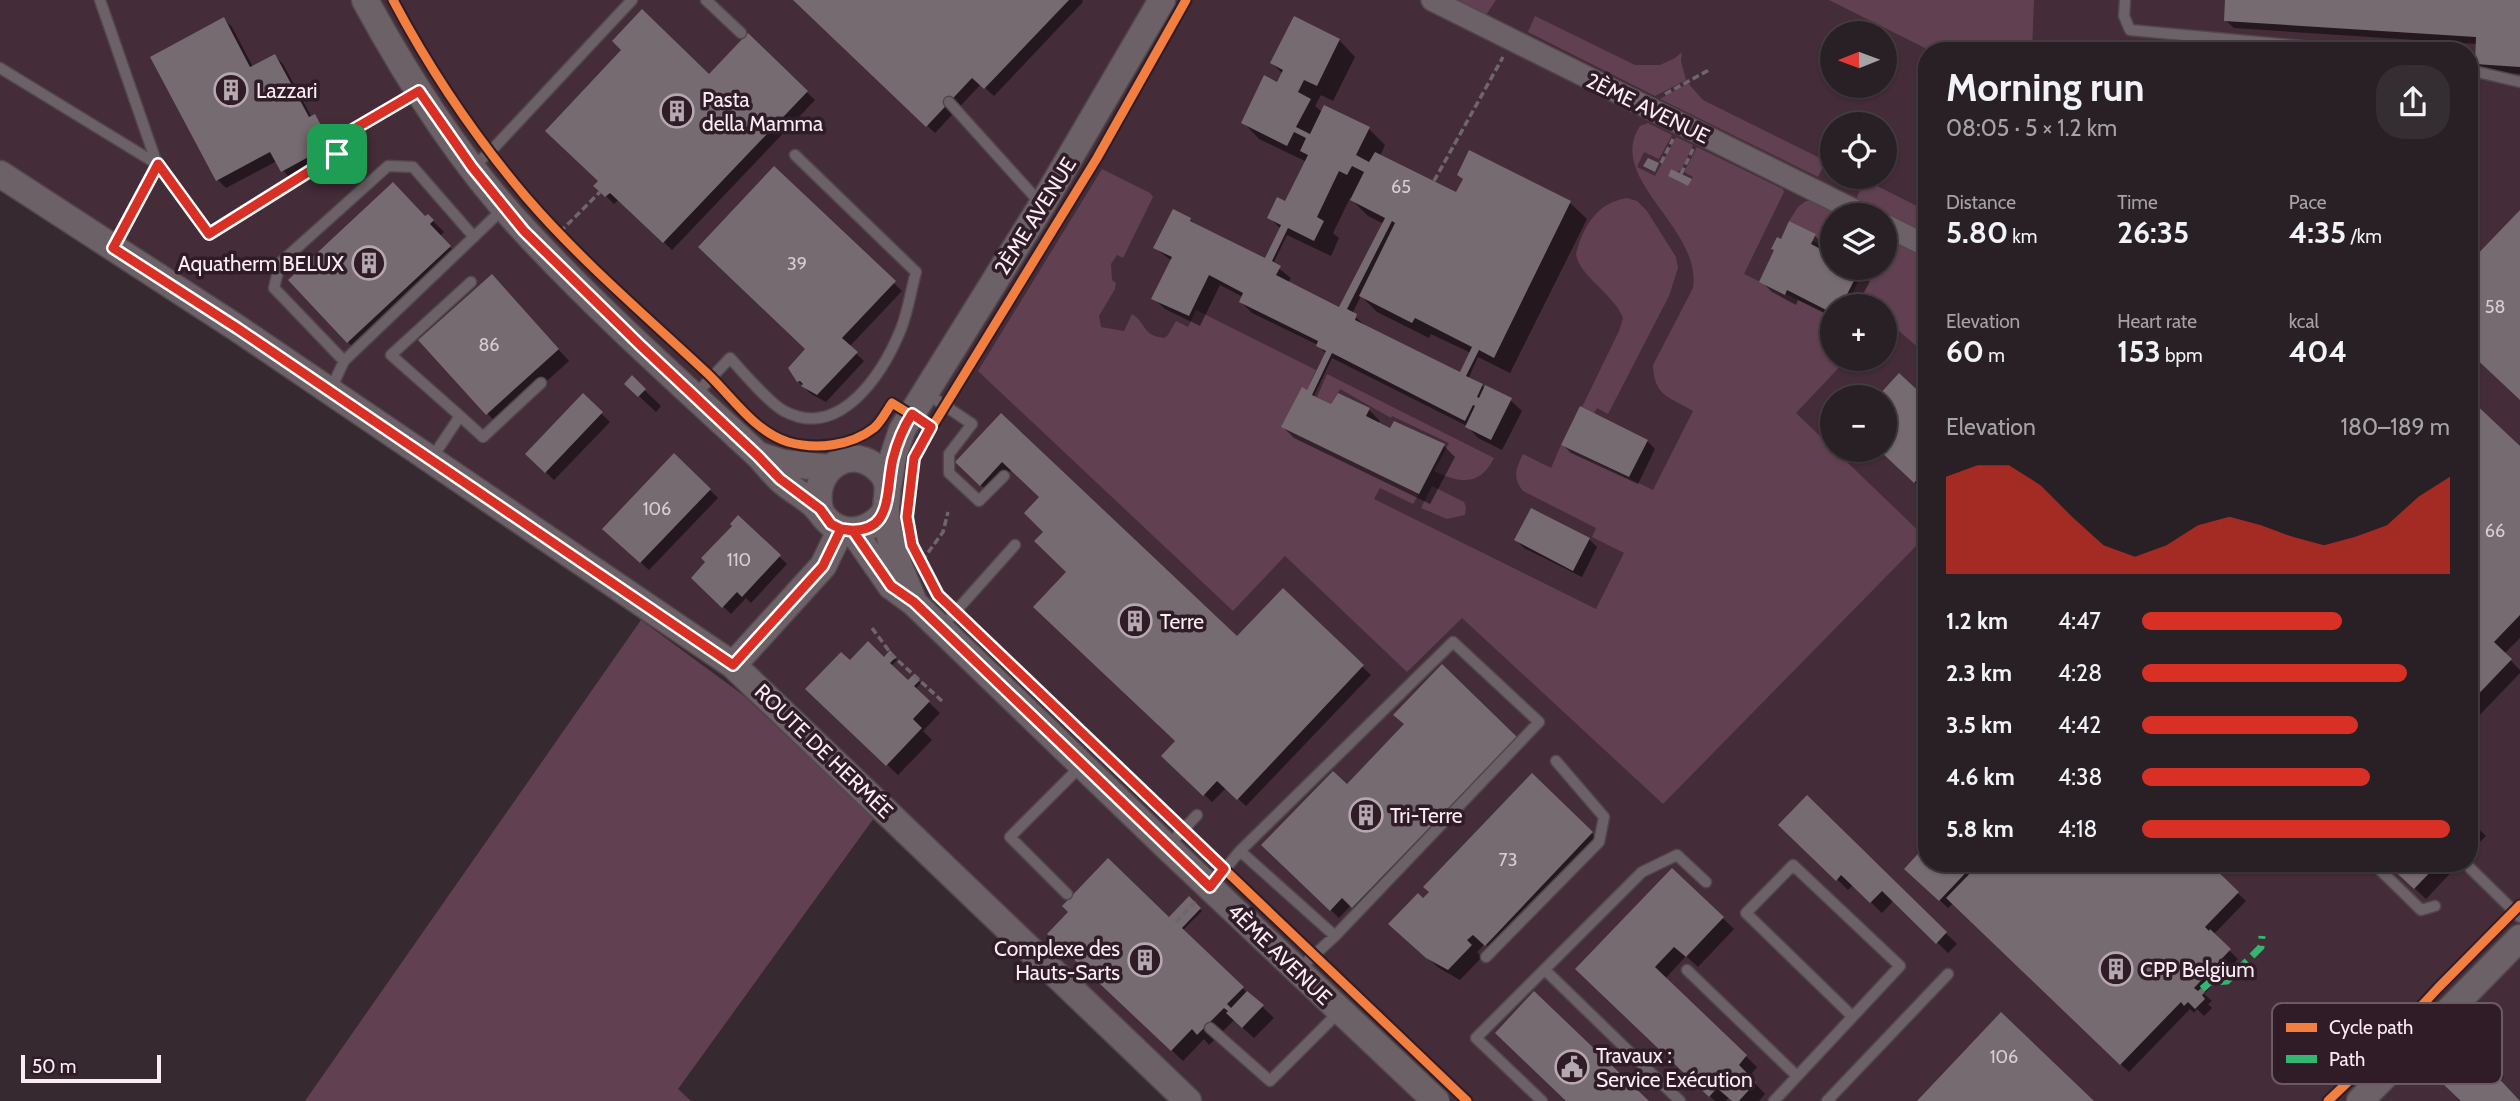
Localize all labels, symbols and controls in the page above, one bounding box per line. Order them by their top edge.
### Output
north arrow [1820,21,1897,98]
map controls [1820,21,1897,462]
text: Morning run [1946,64,2145,111]
button: share [2376,65,2450,139]
street label: 2ÈME AVENUE [1582,67,1714,149]
building icon: Lazzari [212,71,250,109]
place label: Lazzari [256,78,318,103]
place label: Pasta della Mamma [702,87,823,136]
building icon: Pasta della Mamma [658,92,696,130]
button: locate [1820,112,1897,189]
text: 08:05 · 5 × 1.2 km [1946,114,2117,142]
pin [307,124,367,184]
icon: arrive [318,135,356,173]
street label: 2ÈME AVENUE [989,153,1081,279]
house number: 65 [1391,176,1411,198]
text: Distance [1946,191,2016,214]
text: Time [2117,191,2158,214]
text: Pace [2289,191,2327,214]
button: layers [1820,203,1897,280]
text: 5.80 [1946,214,2008,251]
text: 26:35 [2117,214,2189,251]
text: 4:35 [2289,214,2346,251]
text: km [2008,225,2038,248]
text: /km [2346,225,2382,248]
building icon: Aquatherm BELUX [350,244,388,282]
place label: Aquatherm BELUX [178,251,345,276]
house number: 39 [787,253,807,275]
button: + [1820,294,1897,371]
house number: 58 [2485,296,2505,318]
text: Elevation [1946,310,2020,333]
text: Heart rate [2117,310,2197,333]
text: kcal [2289,310,2319,333]
text: 60 [1946,333,1984,370]
text: 153 [2117,333,2161,370]
text: 404 [2289,333,2347,370]
house number: 86 [478,334,500,356]
text: m [1984,344,2005,367]
text: bpm [2161,344,2203,367]
button: − [1820,385,1897,462]
text: Elevation [1946,413,2036,441]
text: 180–189 m [2340,413,2450,441]
house number: 106 [643,498,671,520]
house number: 66 [2485,520,2505,542]
house number: 110 [727,549,751,571]
building icon: Terre [1116,602,1154,640]
text: 1.2 km [1946,607,2008,635]
text: 4:47 [2058,607,2101,635]
place label: Terre [1160,609,1204,634]
text: 2.3 km [1946,659,2012,687]
text: 4:28 [2058,659,2102,687]
street label: ROUTE DE HERMÉE [750,679,898,823]
text: 3.5 km [1946,711,2012,739]
text: 4:42 [2058,711,2101,739]
text: 4.6 km [1946,763,2015,791]
text: 4:38 [2058,763,2102,791]
building icon: Tri-Terre [1347,796,1385,834]
place label: Tri-Terre [1390,803,1463,828]
text: 5.8 km [1946,815,2014,843]
text: 4:18 [2058,815,2098,843]
house number: 73 [1499,849,1517,871]
street label: 4ÈME AVENUE [1223,898,1337,1010]
place label: Complexe des Hauts-Sarts [994,936,1120,985]
building icon: Complexe des Hauts-Sarts [1126,941,1164,979]
building icon: CPP Belgium [2097,950,2135,988]
place label: CPP Belgium [2140,957,2255,982]
legend [2272,1003,2502,1084]
text: Cycle path [2329,1016,2413,1039]
place label: Travaux : Service Exécution [1596,1043,1753,1092]
house number: 106 [1990,1046,2018,1068]
public building icon: Travaux : Service Exécution [1553,1048,1591,1086]
text: Path [2329,1048,2365,1071]
scale bar [21,1052,161,1084]
text: 50 m [32,1055,76,1078]

